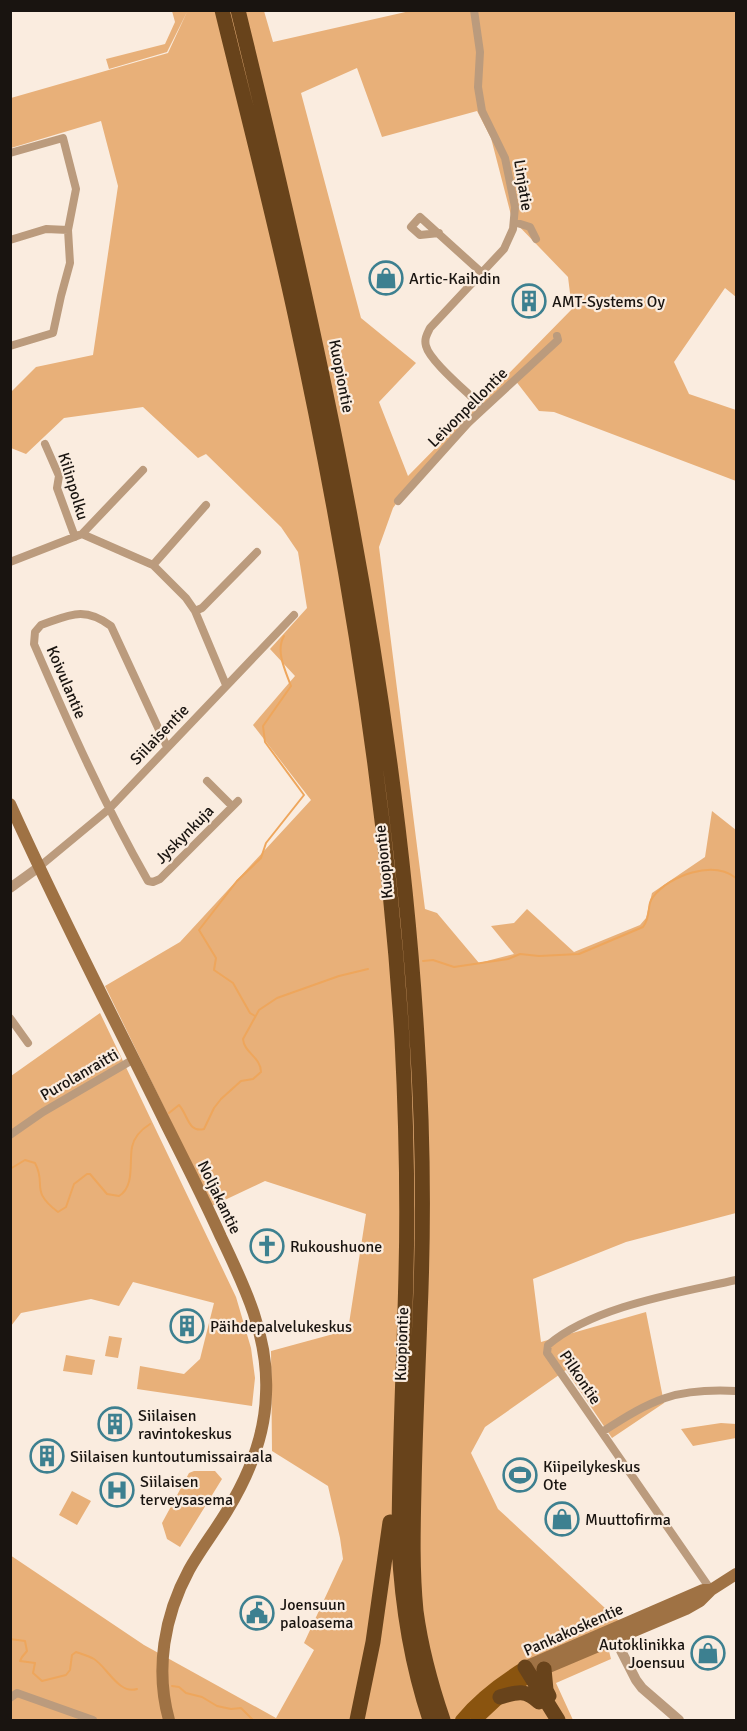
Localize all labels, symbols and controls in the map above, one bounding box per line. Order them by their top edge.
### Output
street label: Linjatie [509,158,537,212]
shop icon: Artic-Kaihdin [368,260,404,296]
place label: Artic-Kaihdin [409,269,500,289]
building icon: AMT-Systems Oy [511,283,547,319]
place label: AMT-Systems Oy [552,292,665,312]
street label: Kuopiontie [324,338,358,415]
street label: Leivonpellontie [424,364,512,452]
street label: Kilinpolku [53,450,93,522]
street label: Koivulantie [42,643,90,722]
street label: Siilaisentie [126,700,194,769]
street label: Jyskynkuja [151,801,218,868]
street label: Kuopiontie [370,824,398,900]
street label: Purolanraitti [37,1044,122,1105]
street label: Noljakantie [193,1157,245,1237]
church icon: Rukoushuone [249,1228,285,1264]
place label: Rukoushuone [290,1237,382,1257]
street label: Kuopiontie [391,1307,413,1381]
building icon: Päihdepalvelukeskus [169,1308,205,1344]
place label: Päihdepalvelukeskus [210,1317,352,1337]
street label: Pilkontie [555,1347,605,1408]
building icon: Siilaisen ravintokeskus [97,1406,133,1442]
place label: Siilaisen ravintokeskus [138,1406,232,1444]
building icon: Siilaisen kuntoutumissairaala [29,1438,65,1474]
place label: Siilaisen kuntoutumissairaala [70,1447,273,1467]
sports icon: Kiipeilykeskus Ote [502,1457,538,1493]
place label: Kiipeilykeskus Ote [543,1457,640,1495]
hospital icon: Siilaisen terveysasema [99,1472,135,1508]
place label: Siilaisen terveysasema [140,1472,233,1510]
shop icon: Muuttofirma [544,1501,580,1537]
place label: Muuttofirma [585,1510,671,1530]
public building icon: Joensuun paloasema [239,1595,275,1631]
place label: Joensuun paloasema [280,1595,353,1633]
street label: Pankakoskentie [520,1599,626,1661]
place label: Autoklinikka Joensuu [599,1635,685,1673]
shop icon: Autoklinikka Joensuu [690,1635,726,1671]

